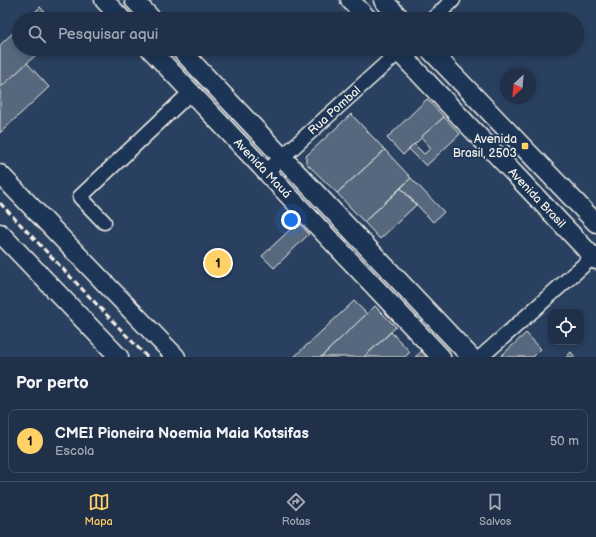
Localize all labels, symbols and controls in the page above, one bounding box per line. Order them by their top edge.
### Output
search box [12,12,584,56]
icon: search [26,23,48,45]
text: Pesquisar aqui [58,25,158,44]
north arrow [500,68,536,104]
street label: Rua Pombal [305,83,364,138]
place label: Avenida Brasil, 2503 [453,132,517,161]
street label: Avenida Mauá [231,135,295,201]
marker: Avenida Brasil, 2503 [520,141,530,151]
street label: Avenida Brasil [505,165,569,231]
your location [281,210,301,230]
pin: 1 [205,248,231,278]
map controls [548,309,584,345]
button: locate [548,309,584,345]
text: Por perto [16,373,89,393]
text: CMEI Pioneira Noemia Maia Kotsifas [55,424,309,443]
text: 1 [27,433,33,449]
text: 50 m [550,433,579,449]
text: Escola [55,443,94,459]
tab: Mapa [84,491,113,528]
tab: Rotas [282,491,310,528]
tab: Salvos [479,491,512,528]

